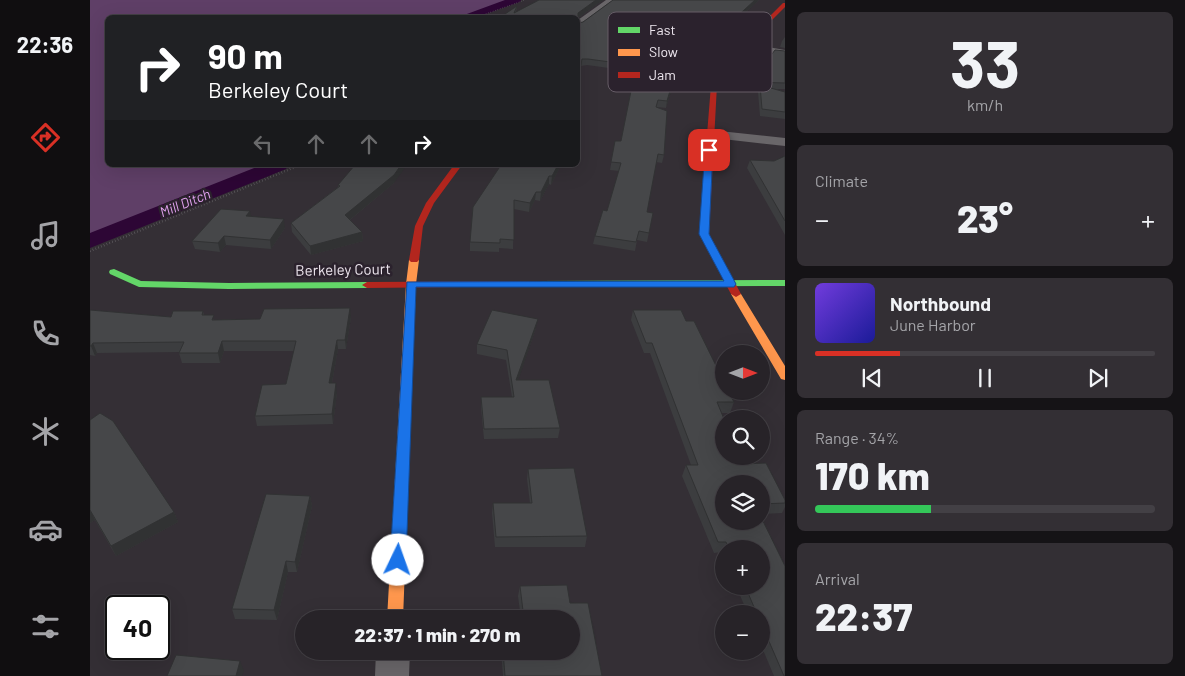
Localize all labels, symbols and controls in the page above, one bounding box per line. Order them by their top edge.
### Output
legend [608,12,772,92]
text: Fast [649,21,675,38]
text: 33 [950,23,1020,101]
text: 22:36 [17,31,73,57]
text: 90 m [208,34,283,76]
icon: right [125,35,190,100]
text: Slow [649,43,678,60]
text: Jam [649,66,676,83]
text: Berkeley Court [208,76,348,102]
text: km/h [967,95,1003,114]
icon: directions [28,120,63,155]
pin [688,129,730,171]
icon: left [249,130,277,158]
icon: ahead [302,130,330,158]
icon: ahead [355,130,383,158]
icon: right [408,130,436,158]
icon: arrive [695,136,723,164]
text: Climate [815,171,868,190]
water label: Mill Ditch [157,185,213,220]
text: 23° [957,195,1013,241]
text: − [815,202,829,236]
text: + [1141,202,1155,236]
icon: music [28,218,63,253]
street label: Berkeley Court [295,259,391,279]
text: Northbound [890,292,991,315]
text: June Harbor [890,315,976,334]
icon: phone [28,316,63,351]
north arrow [715,345,770,400]
map controls [715,345,770,660]
icon: previous [858,364,886,392]
icon: pause [971,364,999,392]
icon: next [1084,364,1112,392]
button: search [715,410,770,465]
icon: climate [28,414,63,449]
text: Range · 34% [815,428,899,447]
text: 170 km [815,452,930,498]
button: layers [715,475,770,530]
icon: car [28,512,63,547]
position arrow [371,533,423,585]
button: + [715,540,770,595]
text: Arrival [815,569,860,588]
text: 22:37 [815,593,912,639]
speed limit sign: 40 [105,595,170,660]
button: − [715,605,770,660]
icon: filters [28,609,63,644]
text: 22:37 · 1 min · 270 m [355,623,520,646]

